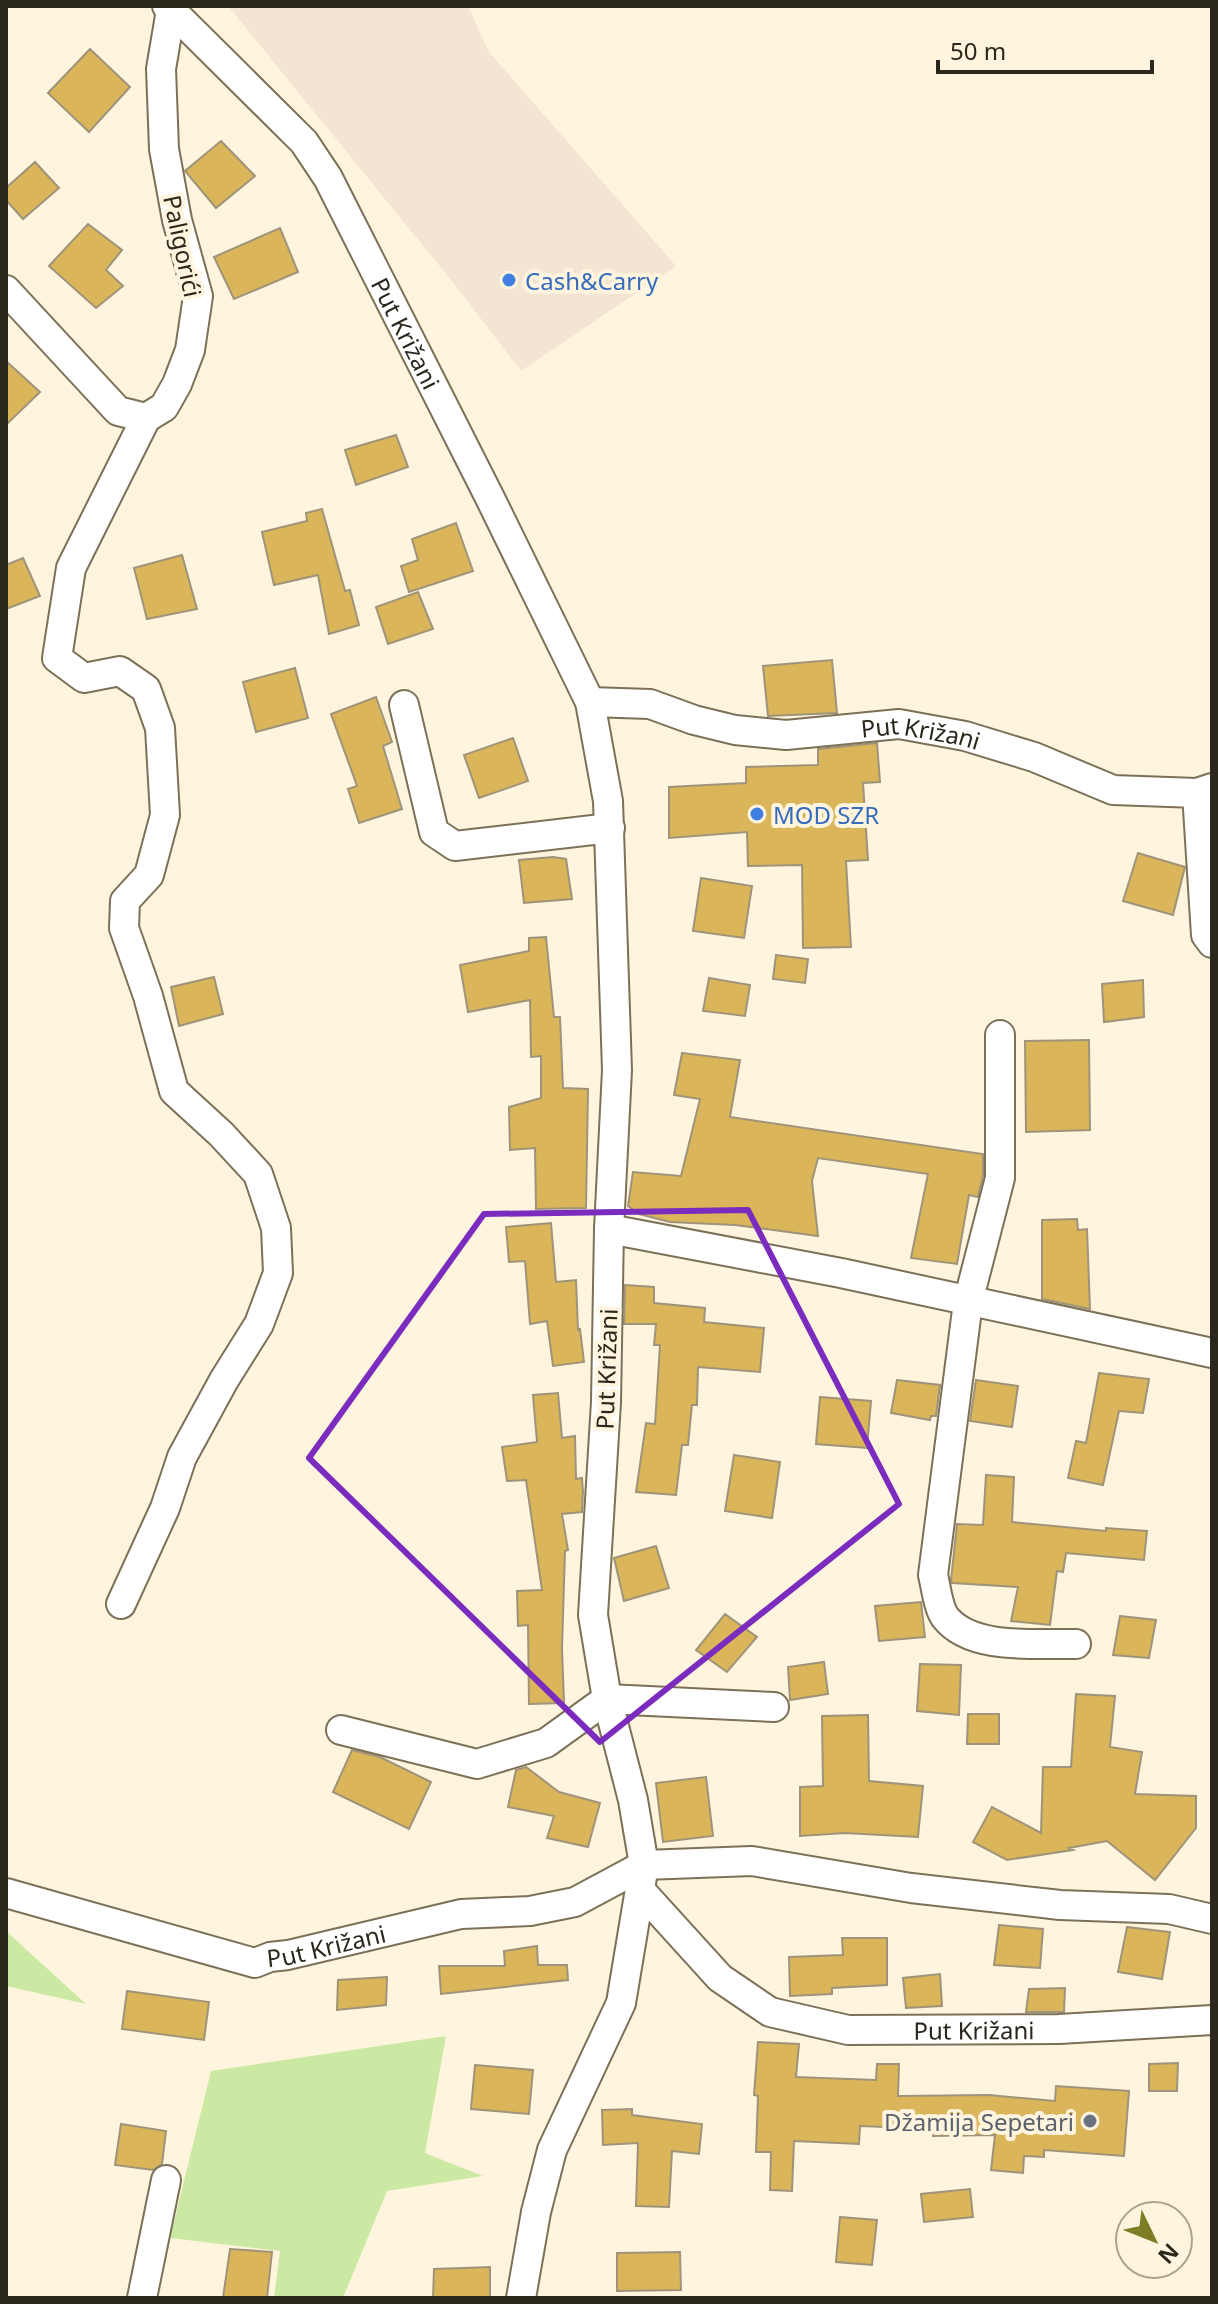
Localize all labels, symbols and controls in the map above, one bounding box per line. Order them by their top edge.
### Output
scale bar [938,24,1152,74]
text: 50 m [950,34,1006,67]
street label: Paligorići [156,192,210,300]
place label: Cash&Carry [525,264,659,297]
marker: Cash&Carry [500,271,518,289]
street label: Put Križani [364,272,449,394]
street label: Put Križani [859,708,985,756]
place label: MOD SZR [773,798,879,831]
marker: MOD SZR [748,805,766,823]
street label: Put Križani [587,1308,625,1430]
street label: Put Križani [265,1916,389,1974]
street label: Put Križani [913,2013,1035,2046]
place label: Džamija Sepetari [884,2105,1074,2138]
marker: Džamija Sepetari [1081,2112,1099,2130]
north arrow [1114,2200,1194,2280]
text: N [1152,2238,1186,2271]

